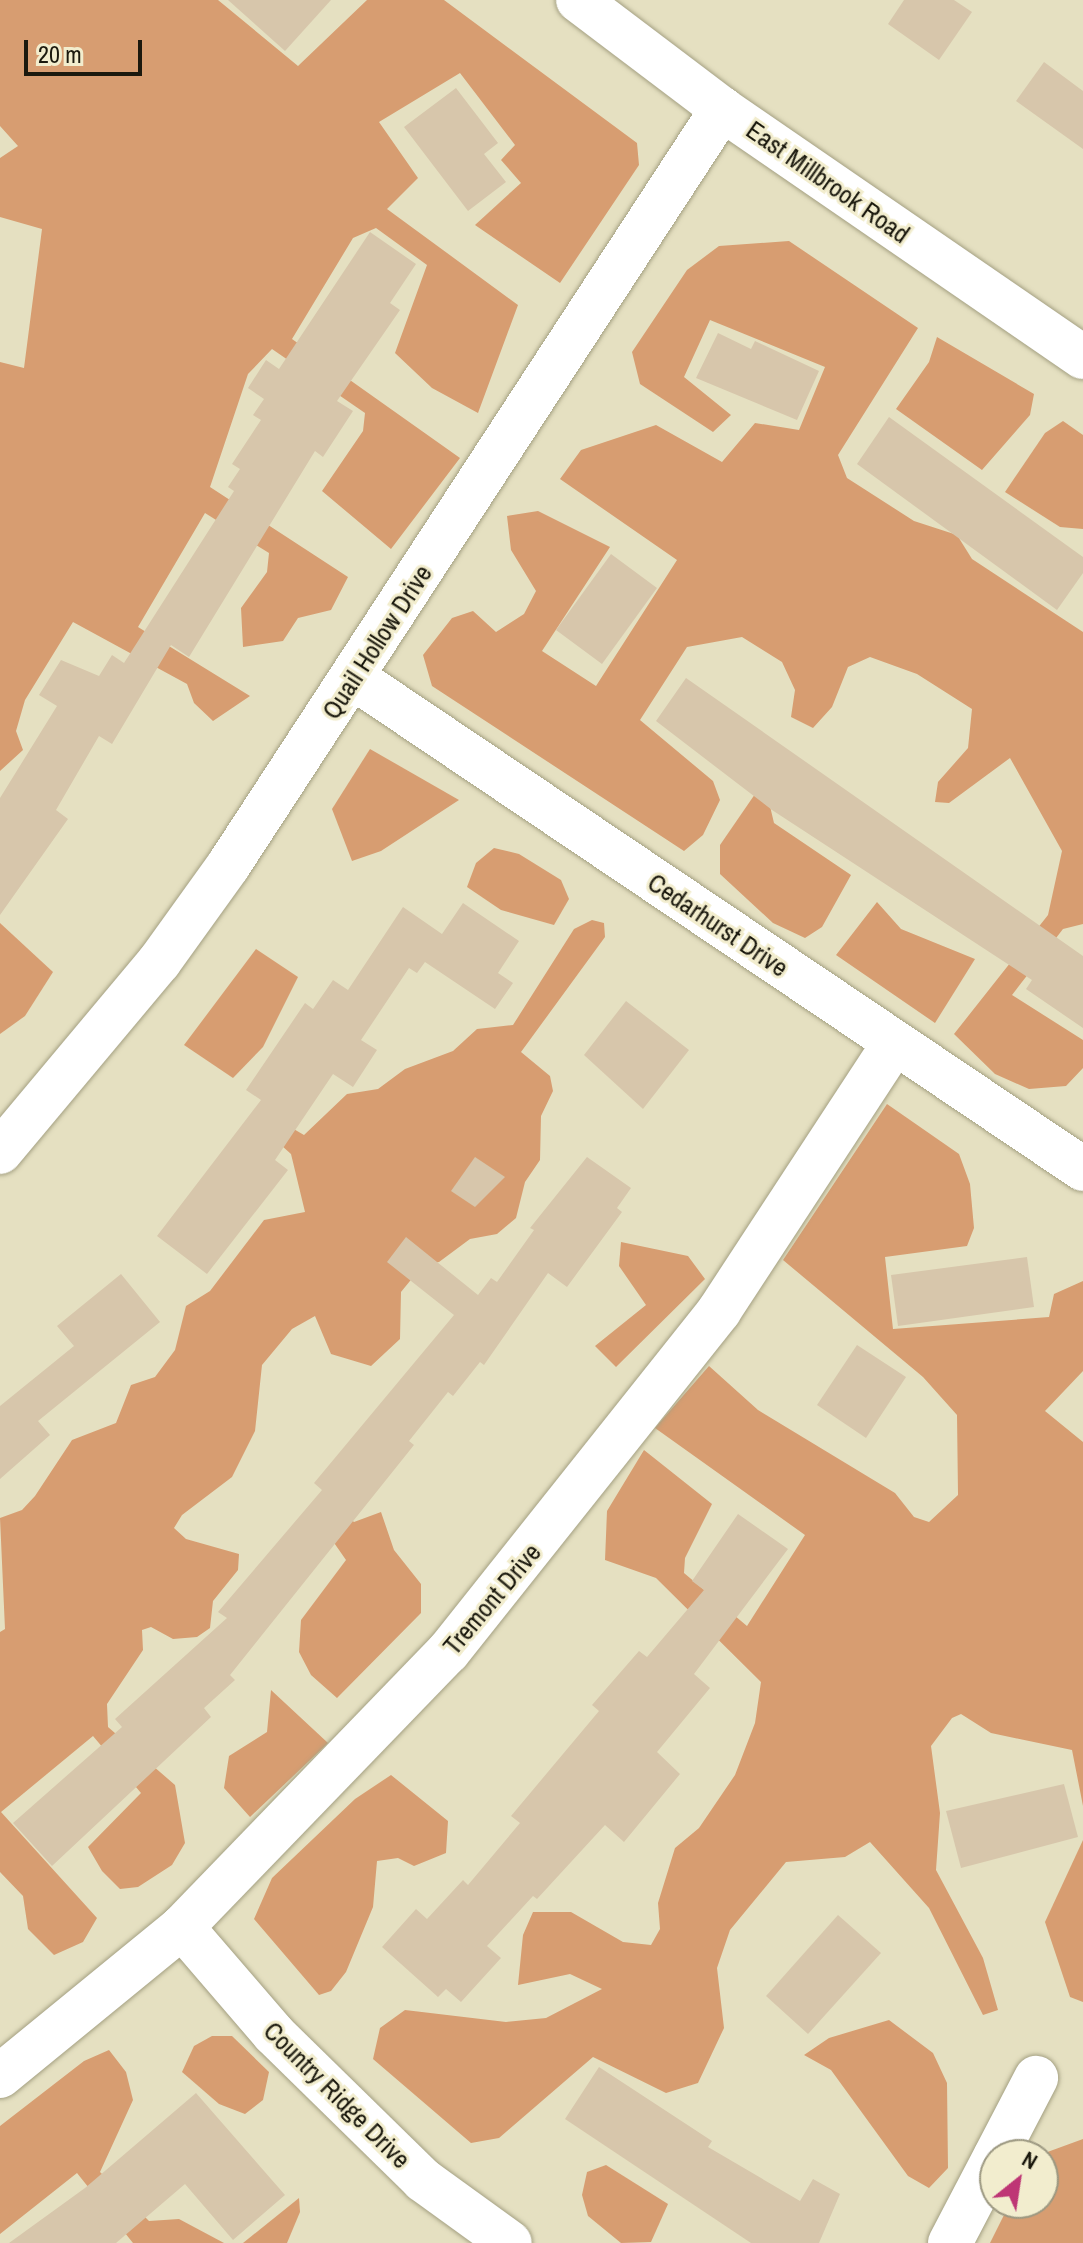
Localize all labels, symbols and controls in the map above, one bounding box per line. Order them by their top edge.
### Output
scale bar [28,24,146,74]
text: 20 m [38,38,82,70]
street label: East Millbrook Road [740,114,916,250]
street label: Quail Hollow Drive [316,559,438,725]
street label: Cedarhurst Drive [642,867,794,983]
street label: Tremont Drive [437,1537,547,1661]
street label: Country Ridge Drive [257,2015,417,2175]
north arrow [979,2139,1059,2219]
text: N [1017,2144,1043,2176]

